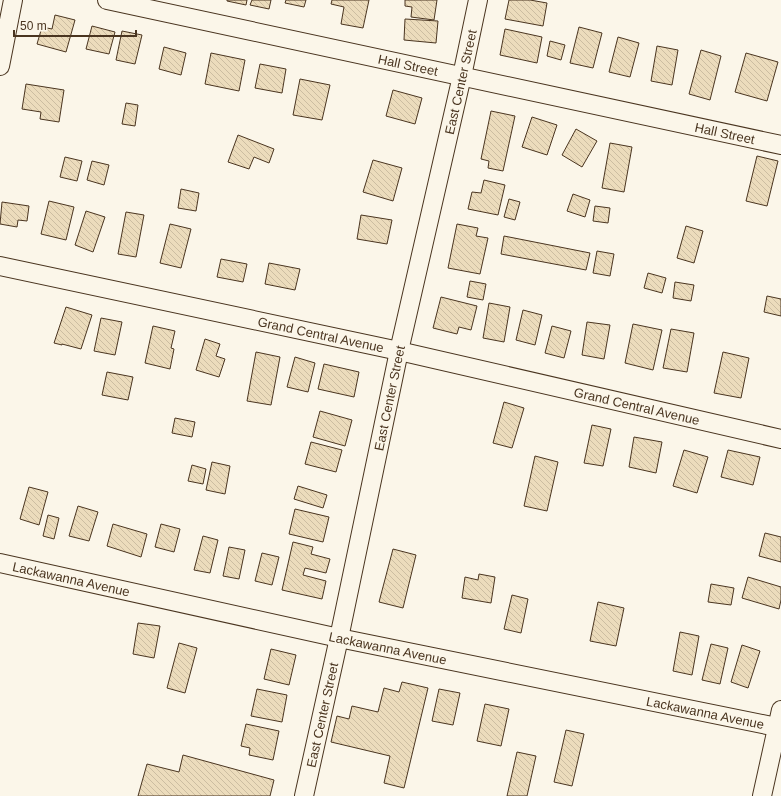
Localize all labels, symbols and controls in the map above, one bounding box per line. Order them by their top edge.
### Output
scale bar [14,12,136,38]
text: 50 m [20,19,47,33]
street label: East Center Street [442,28,480,136]
street label: Hall Street [377,52,440,79]
street label: Hall Street [693,120,756,147]
street label: Grand Central Avenue [256,314,385,356]
street label: East Center Street [371,344,408,452]
street label: Grand Central Avenue [572,385,701,428]
street label: Lackawanna Avenue [11,559,131,600]
street label: Lackawanna Avenue [327,629,448,668]
street label: East Center Street [304,661,341,769]
street label: Lackawanna Avenue [645,694,765,732]

